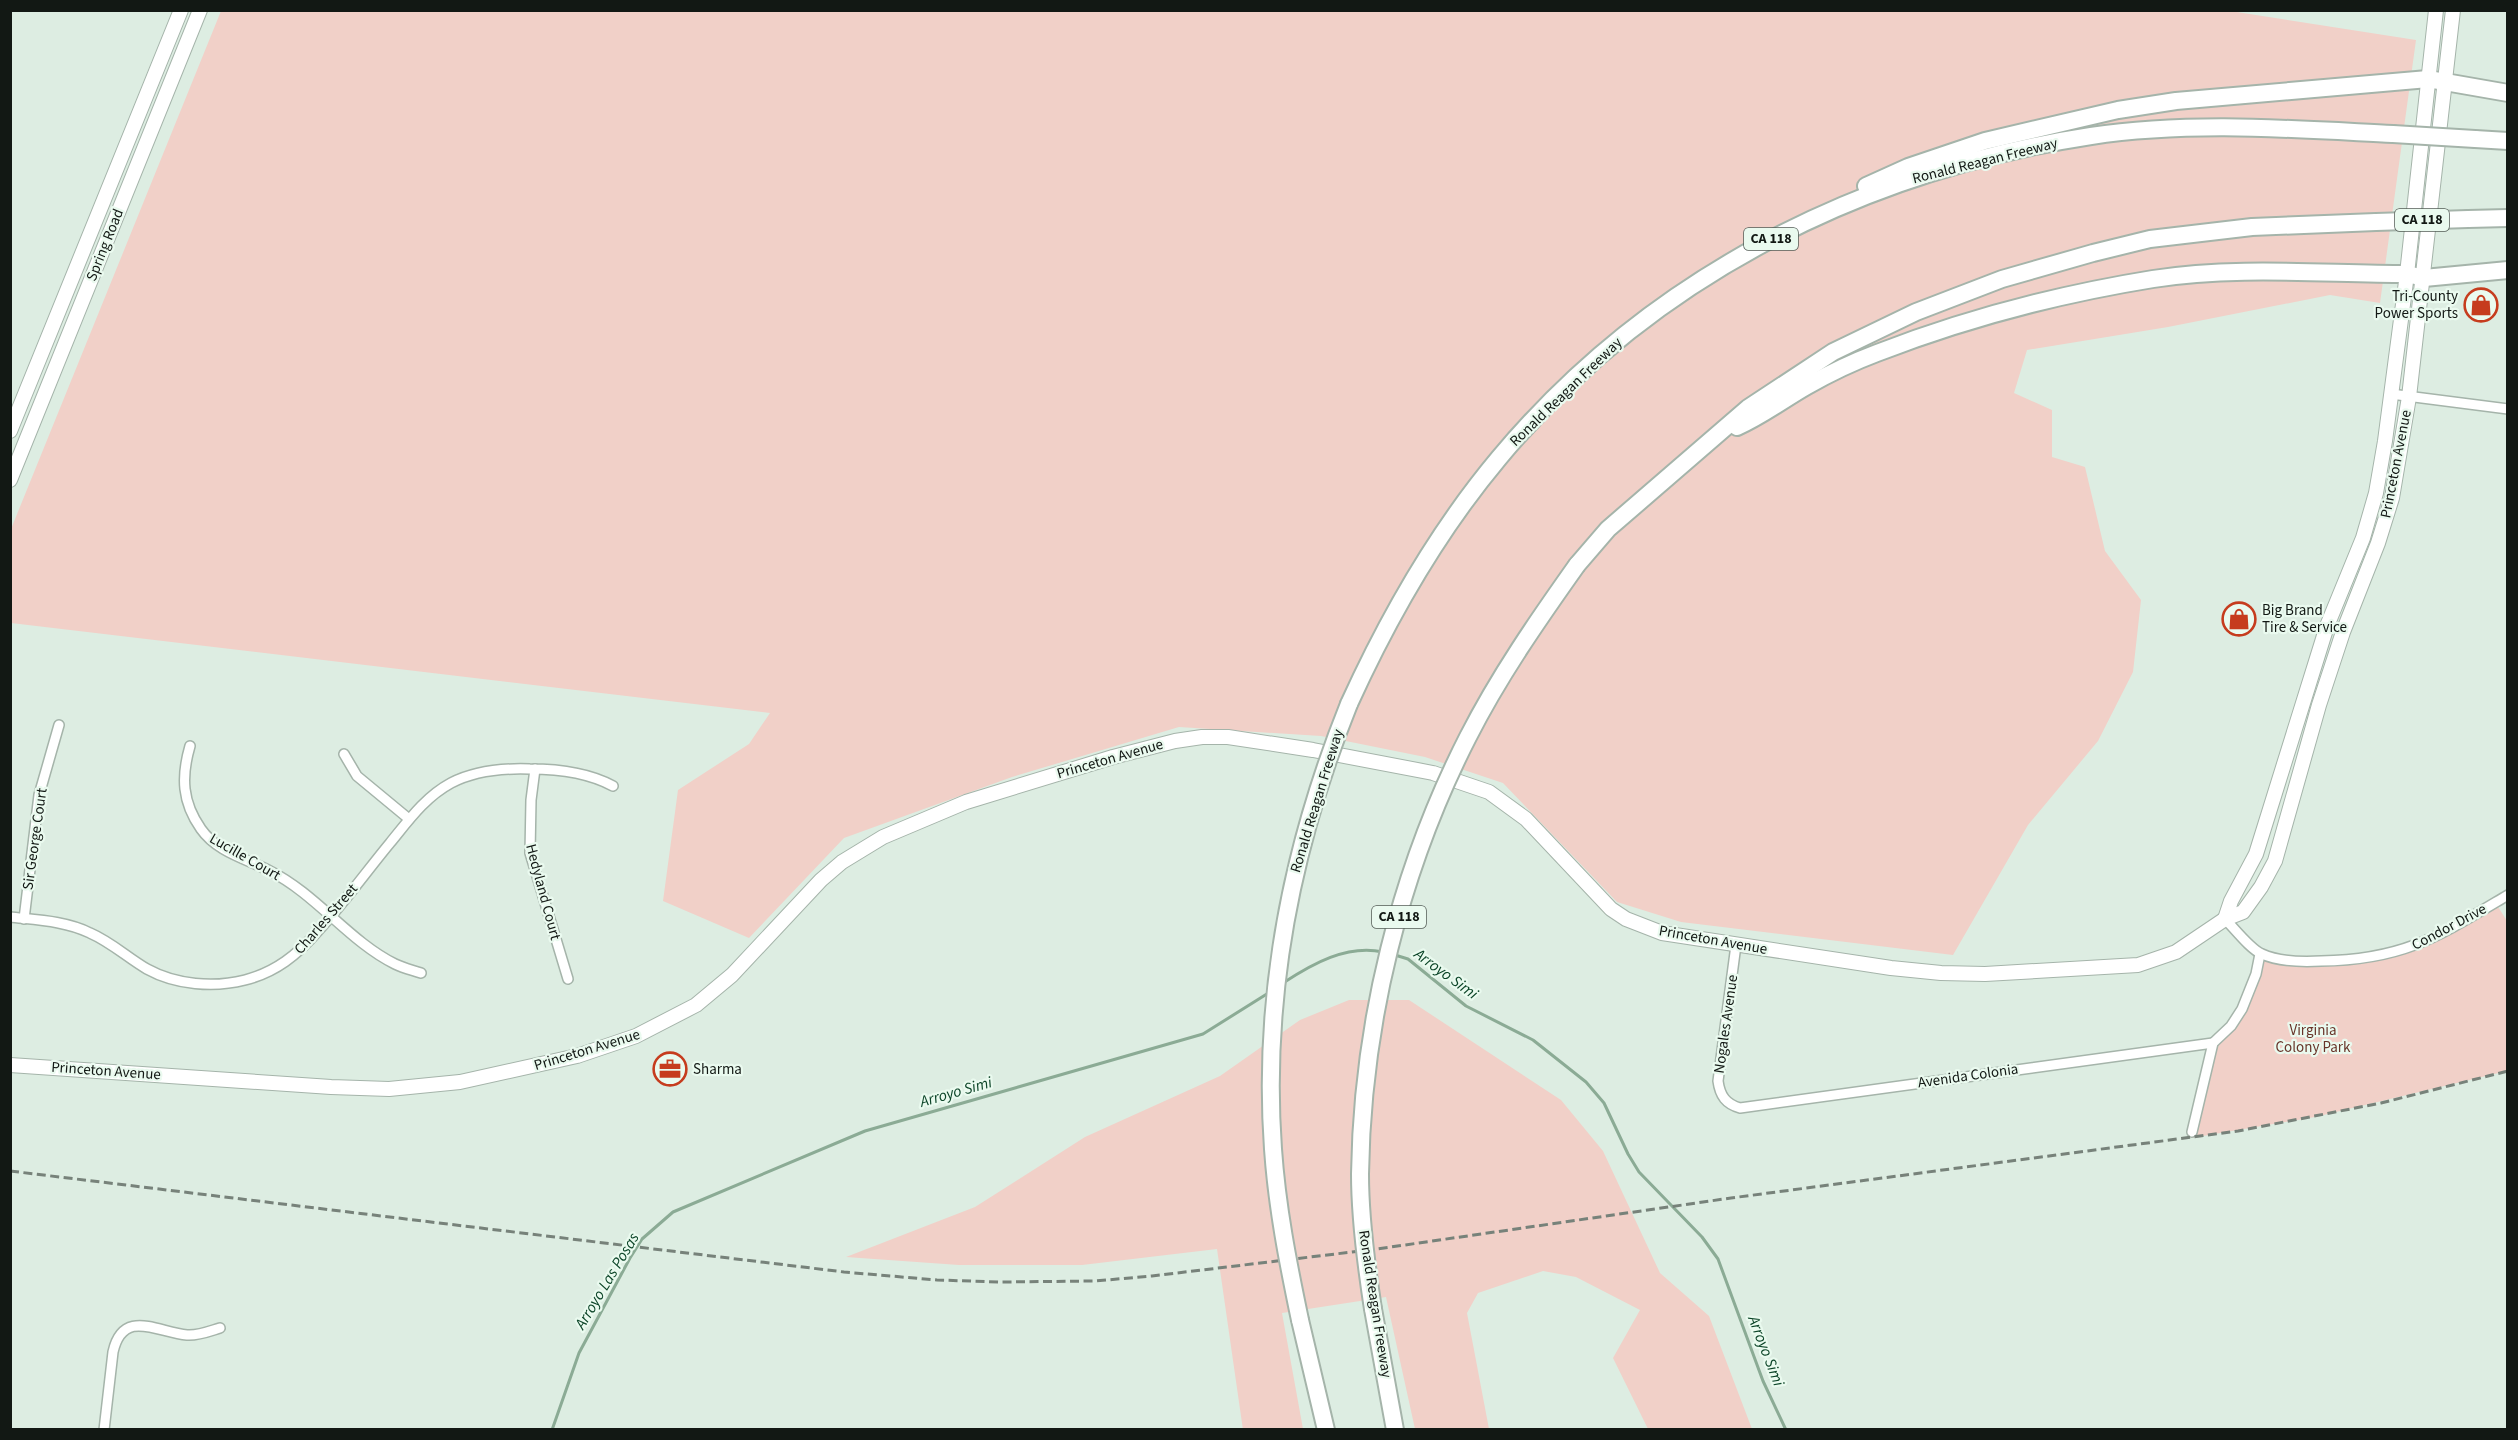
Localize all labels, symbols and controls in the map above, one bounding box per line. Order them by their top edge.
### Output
street label: Ronald Reagan Freeway [1910,133,2060,189]
street label: Spring Road [81,206,129,284]
road number: CA 118 [2395,209,2449,231]
road number: CA 118 [1744,228,1798,250]
place label: Tri-County Power Sports [2375,286,2458,324]
shop icon: Tri-County Power Sports [2463,287,2499,323]
street label: Ronald Reagan Freeway [1505,333,1627,451]
street label: Princeton Avenue [2375,408,2417,520]
place label: Big Brand Tire & Service [2262,600,2347,638]
shop icon: Big Brand Tire & Service [2221,601,2257,637]
street label: Ronald Reagan Freeway [1285,727,1349,875]
street label: Princeton Avenue [1054,734,1166,784]
street label: Sir George Court [17,787,53,891]
street label: Lucille Court [206,828,284,886]
street label: Hedyland Court [520,842,566,942]
street label: Charles Street [289,879,363,959]
street label: Condor Drive [2408,898,2490,956]
road number: CA 118 [1372,906,1426,928]
street label: Princeton Avenue [1657,920,1769,960]
water label: Arroyo Simi [1409,943,1483,1005]
street label: Nogales Avenue [1709,973,1743,1075]
park label: Virginia Colony Park [2276,1020,2351,1058]
street label: Princeton Avenue [531,1024,643,1076]
office icon: Sharma [652,1051,688,1087]
street label: Princeton Avenue [50,1057,162,1085]
place label: Sharma [693,1059,742,1080]
street label: Avenida Colonia [1916,1059,2020,1093]
water label: Arroyo Simi [916,1071,995,1113]
water label: Arroyo Las Posas [569,1228,645,1334]
street label: Ronald Reagan Freeway [1353,1229,1397,1379]
water label: Arroyo Simi [1742,1312,1790,1390]

